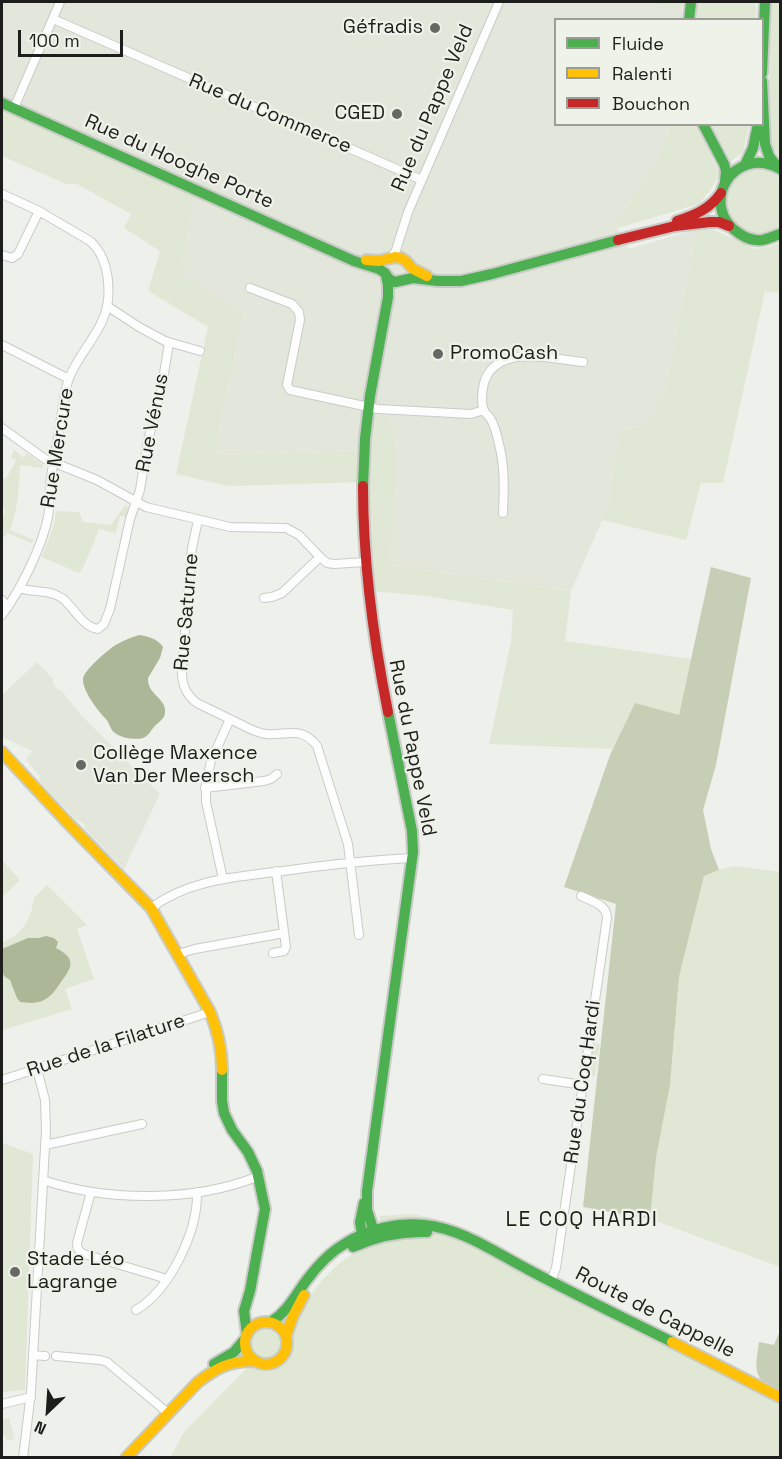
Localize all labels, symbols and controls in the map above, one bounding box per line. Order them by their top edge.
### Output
place label: Géfradis [343,16,423,40]
scale bar [21,18,126,56]
legend [554,18,764,126]
street label: Rue du Pappe Veld [387,21,479,195]
marker: Géfradis [428,21,442,35]
text: 100 m [29,29,80,52]
text: Fluide [612,32,664,55]
text: Ralenti [612,62,672,85]
street label: Rue du Commerce [185,69,355,159]
text: Bouchon [612,92,690,115]
place label: CGED [334,102,385,126]
marker: CGED [390,107,404,121]
street label: Rue du Hooghe Porte [81,109,277,215]
place label: PromoCash [450,342,558,366]
marker: PromoCash [431,347,445,361]
street label: Rue Vénus [132,372,174,474]
street label: Rue Mercure [37,386,79,510]
street label: Rue Saturne [170,552,204,672]
street label: Rue du Pappe Veld [383,658,441,838]
place label: Collège Maxence Van Der Meersch [93,742,258,789]
marker: Collège Maxence Van Der Meersch [74,758,88,772]
street label: Rue du Coq Hardi [560,999,606,1165]
street label: Rue de la Filature [24,1009,188,1083]
district label: LE COQ HARDI [506,1207,658,1233]
place label: Stade Léo Lagrange [27,1248,125,1295]
street label: Route de Cappelle [571,1262,739,1364]
marker: Stade Léo Lagrange [8,1265,22,1279]
north arrow [18,1381,78,1441]
text: N [31,1416,49,1440]

